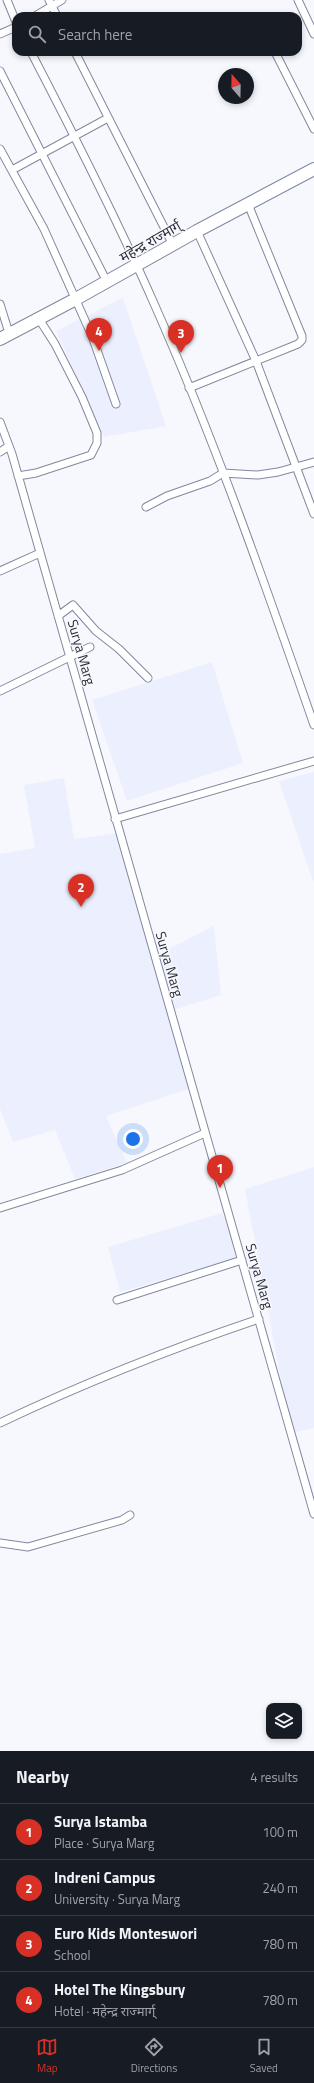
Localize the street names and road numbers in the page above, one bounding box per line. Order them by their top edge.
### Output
street label: महेन्द्र राज्मार्ग् [115,214,186,267]
street label: Surya Marg [63,617,101,687]
street label: Surya Marg [151,929,189,999]
street label: Surya Marg [241,1241,279,1311]

